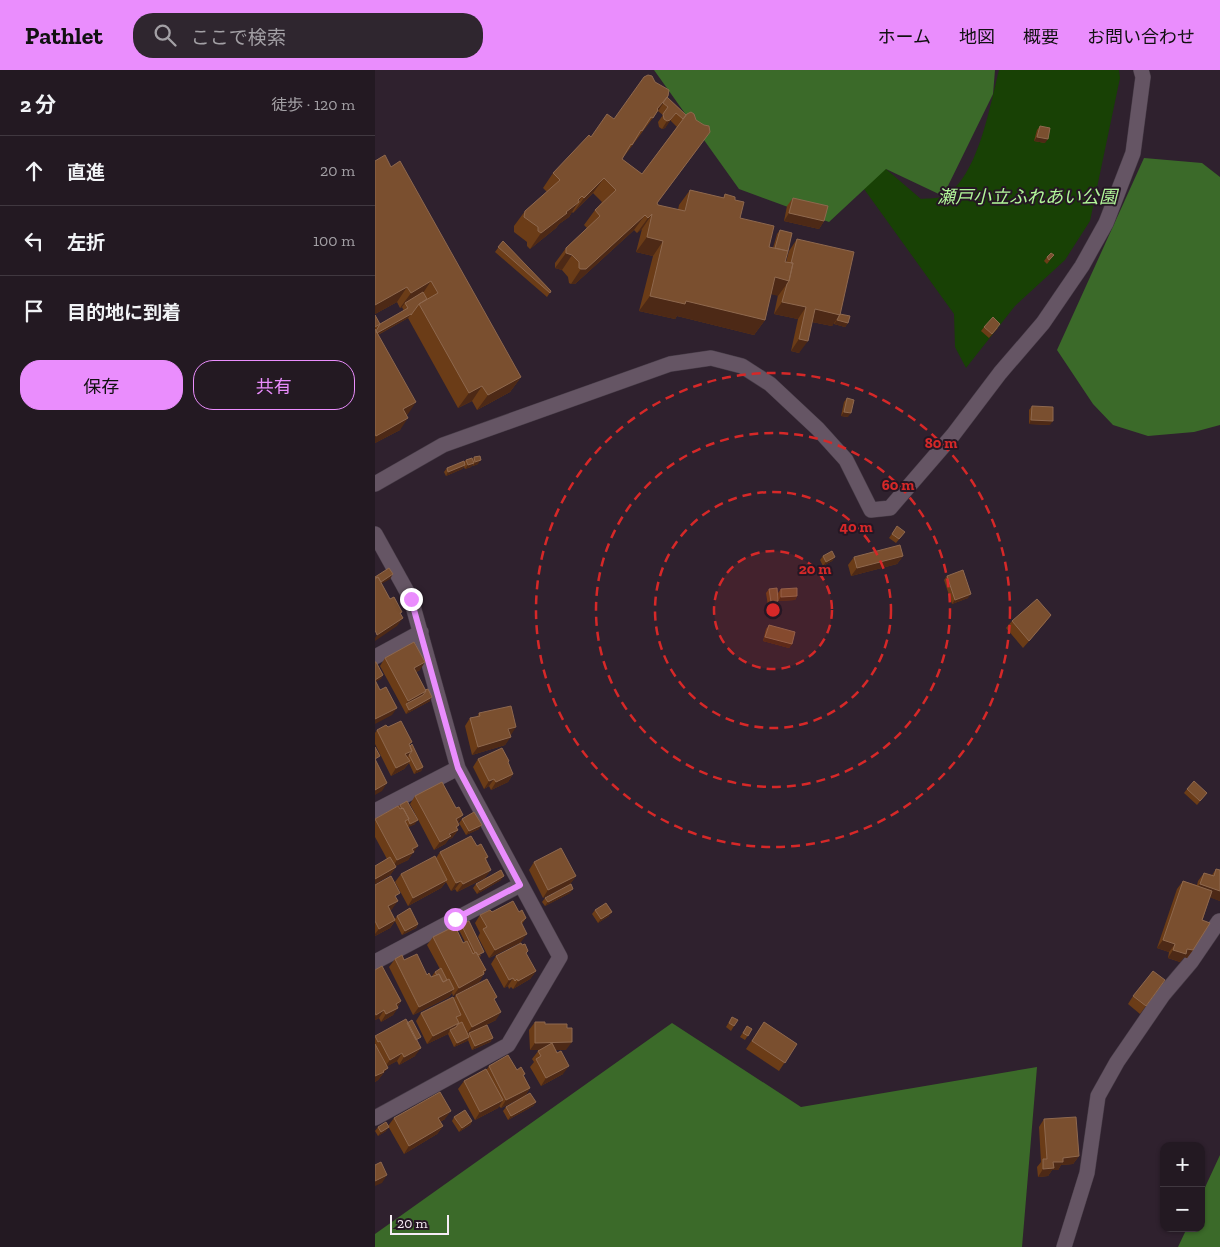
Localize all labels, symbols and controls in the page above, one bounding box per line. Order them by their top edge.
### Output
search box [133,13,483,58]
text: Pathlet [25,21,103,50]
icon: search [151,21,179,49]
text: ここで検索 [191,26,286,49]
text: ホーム [878,26,931,48]
text: 地図 [959,26,995,48]
text: 概要 [1023,26,1059,48]
text: お問い合わせ [1087,26,1195,48]
text: 2 分 [20,92,56,117]
text: 徒歩 · 120 m [271,95,355,114]
icon: ahead [20,157,48,185]
text: 直進 [67,161,105,184]
text: 20 m [320,161,355,180]
park label: 瀬戸小立ふれあい公園 [937,186,1120,208]
icon: left [20,227,48,255]
text: 左折 [67,231,105,254]
text: 100 m [313,231,355,250]
icon: arrive [20,297,48,325]
text: 目的地に到着 [67,301,181,324]
button: 保存 [20,360,183,410]
button: 共有 [193,360,355,410]
text: 80 m [925,434,957,452]
text: 60 m [882,476,914,494]
text: 40 m [839,518,873,536]
text: 20 m [799,560,831,578]
route end [400,588,423,611]
centre of rings [764,601,782,619]
route start [444,908,467,931]
map controls [1160,1142,1205,1232]
button: + [1160,1142,1205,1187]
button: − [1160,1187,1205,1232]
scale bar [390,1212,449,1235]
text: 20 m [397,1215,428,1232]

